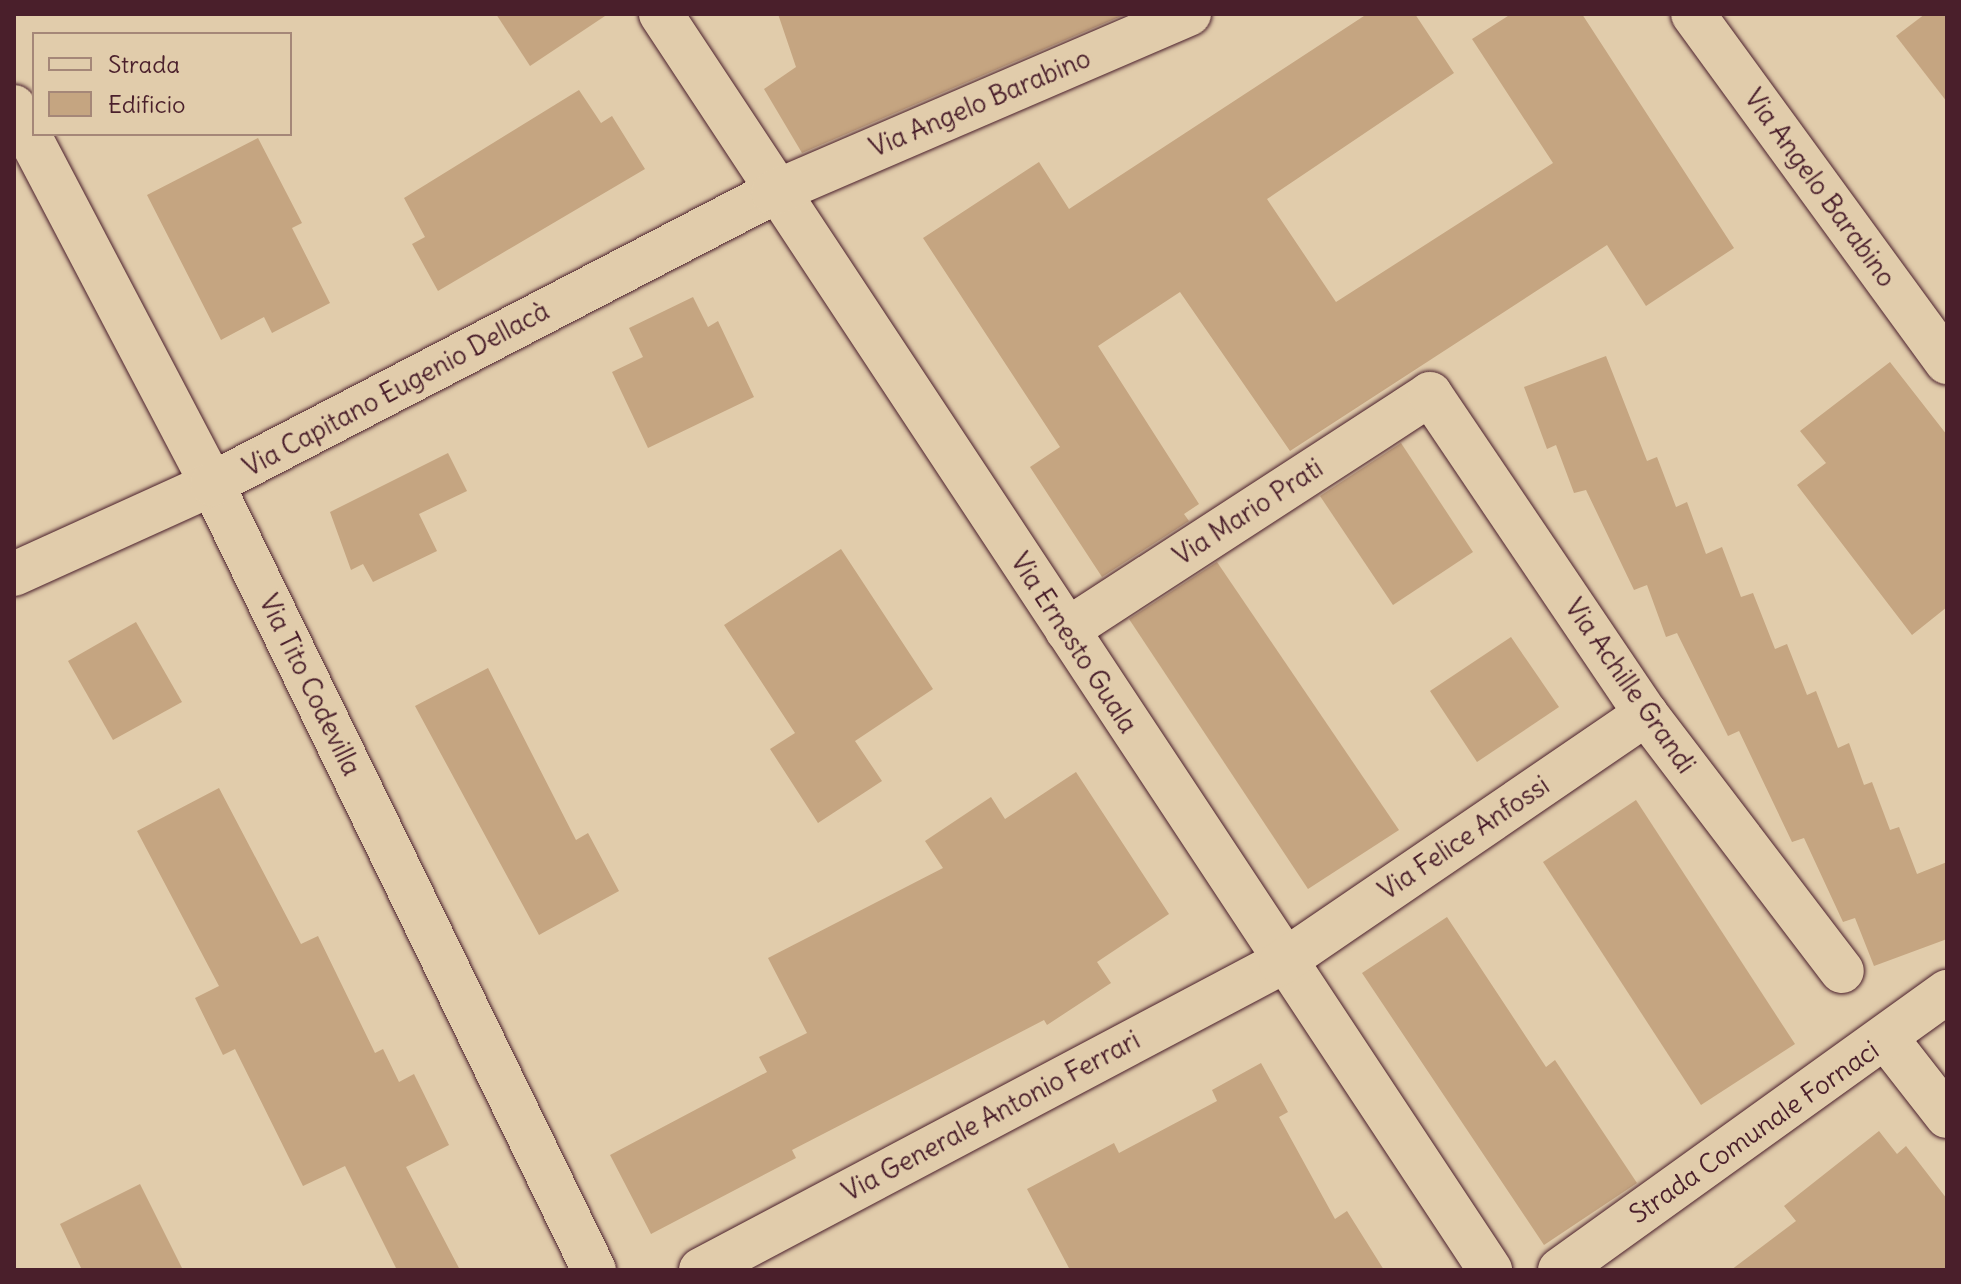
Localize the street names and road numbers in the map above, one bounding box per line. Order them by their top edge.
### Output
street label: Via Angelo Barabino [865,42,1095,164]
street label: Via Angelo Barabino [1738,83,1902,293]
street label: Via Capitano Eugenio Dellacà [238,295,554,483]
street label: Via Mario Prati [1168,452,1328,572]
street label: Via Ernesto Guala [1004,547,1144,739]
street label: Via Tito Codevilla [253,589,367,781]
street label: Via Achille Grandi [1558,593,1702,779]
street label: Via Felice Anfossi [1373,769,1555,907]
street label: Via Generale Antonio Ferrari [837,1024,1145,1208]
street label: Strada Comunale Fornaci [1623,1034,1885,1230]

